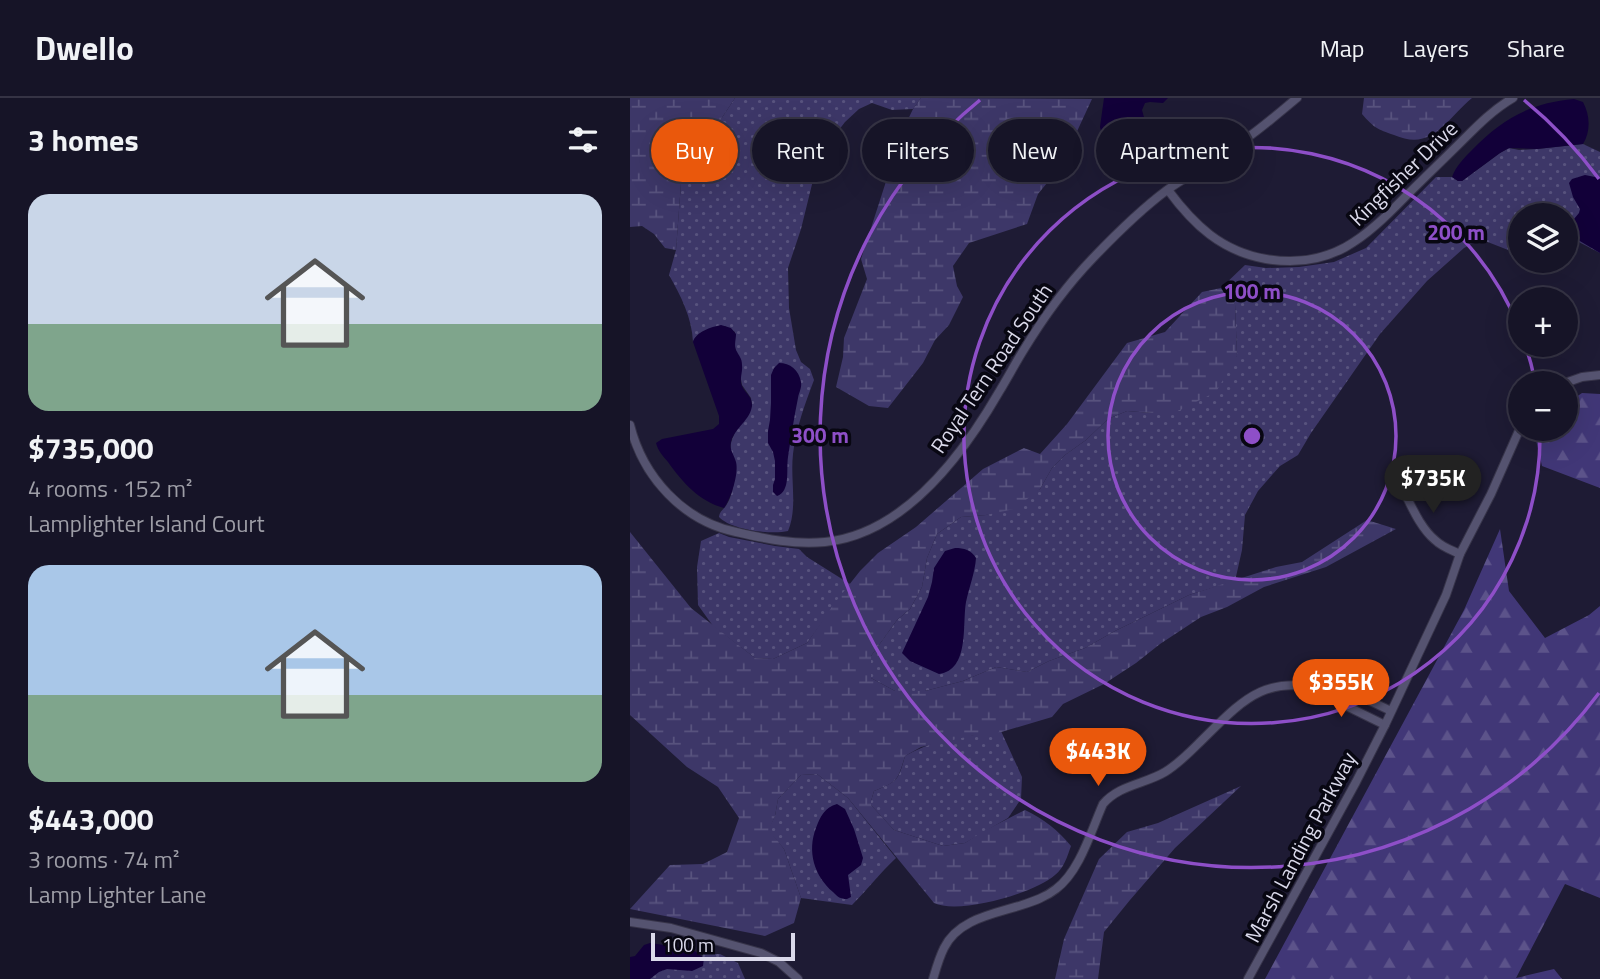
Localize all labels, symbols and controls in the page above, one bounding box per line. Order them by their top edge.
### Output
text: Dwello [35,23,134,73]
text: Map [1320,30,1365,66]
text: Layers [1403,30,1469,66]
text: Share [1507,30,1565,66]
street label: Kingfisher Drive [1342,113,1464,233]
text: 3 homes [28,117,139,163]
chip: Buy [651,119,738,182]
chip: Rent [752,119,848,182]
chip: Filters [862,119,974,182]
chip: New [988,119,1082,182]
chip: Apartment [1096,119,1253,182]
icon: filters [564,121,602,159]
map controls [1508,203,1578,441]
button: layers [1508,203,1578,273]
text: 200 m [1427,216,1485,248]
icon: home [252,240,378,366]
text: 100 m [1223,275,1281,307]
street label: Royal Tern Road South [922,277,1060,459]
button: + [1508,287,1578,357]
button: − [1508,371,1578,441]
text: 300 m [791,419,849,451]
centre of rings [1240,424,1264,448]
text: $735,000 [28,425,154,471]
pin: $735K [1384,456,1482,515]
text: $735K [1400,460,1466,495]
text: 4 rooms · 152 m² [28,471,192,506]
text: Lamplighter Island Court [28,506,265,541]
icon: home [252,611,378,737]
pin: $355K [1292,660,1390,719]
text: $355K [1308,664,1374,699]
pin: $443K [1049,728,1147,788]
text: $443K [1065,733,1131,768]
street label: Marsh Landing Parkway [1236,746,1364,948]
text: $443,000 [28,796,154,842]
text: 3 rooms · 74 m² [28,842,179,877]
text: Lamp Lighter Lane [28,877,206,912]
scale bar [651,930,794,962]
text: 100 m [662,930,714,959]

